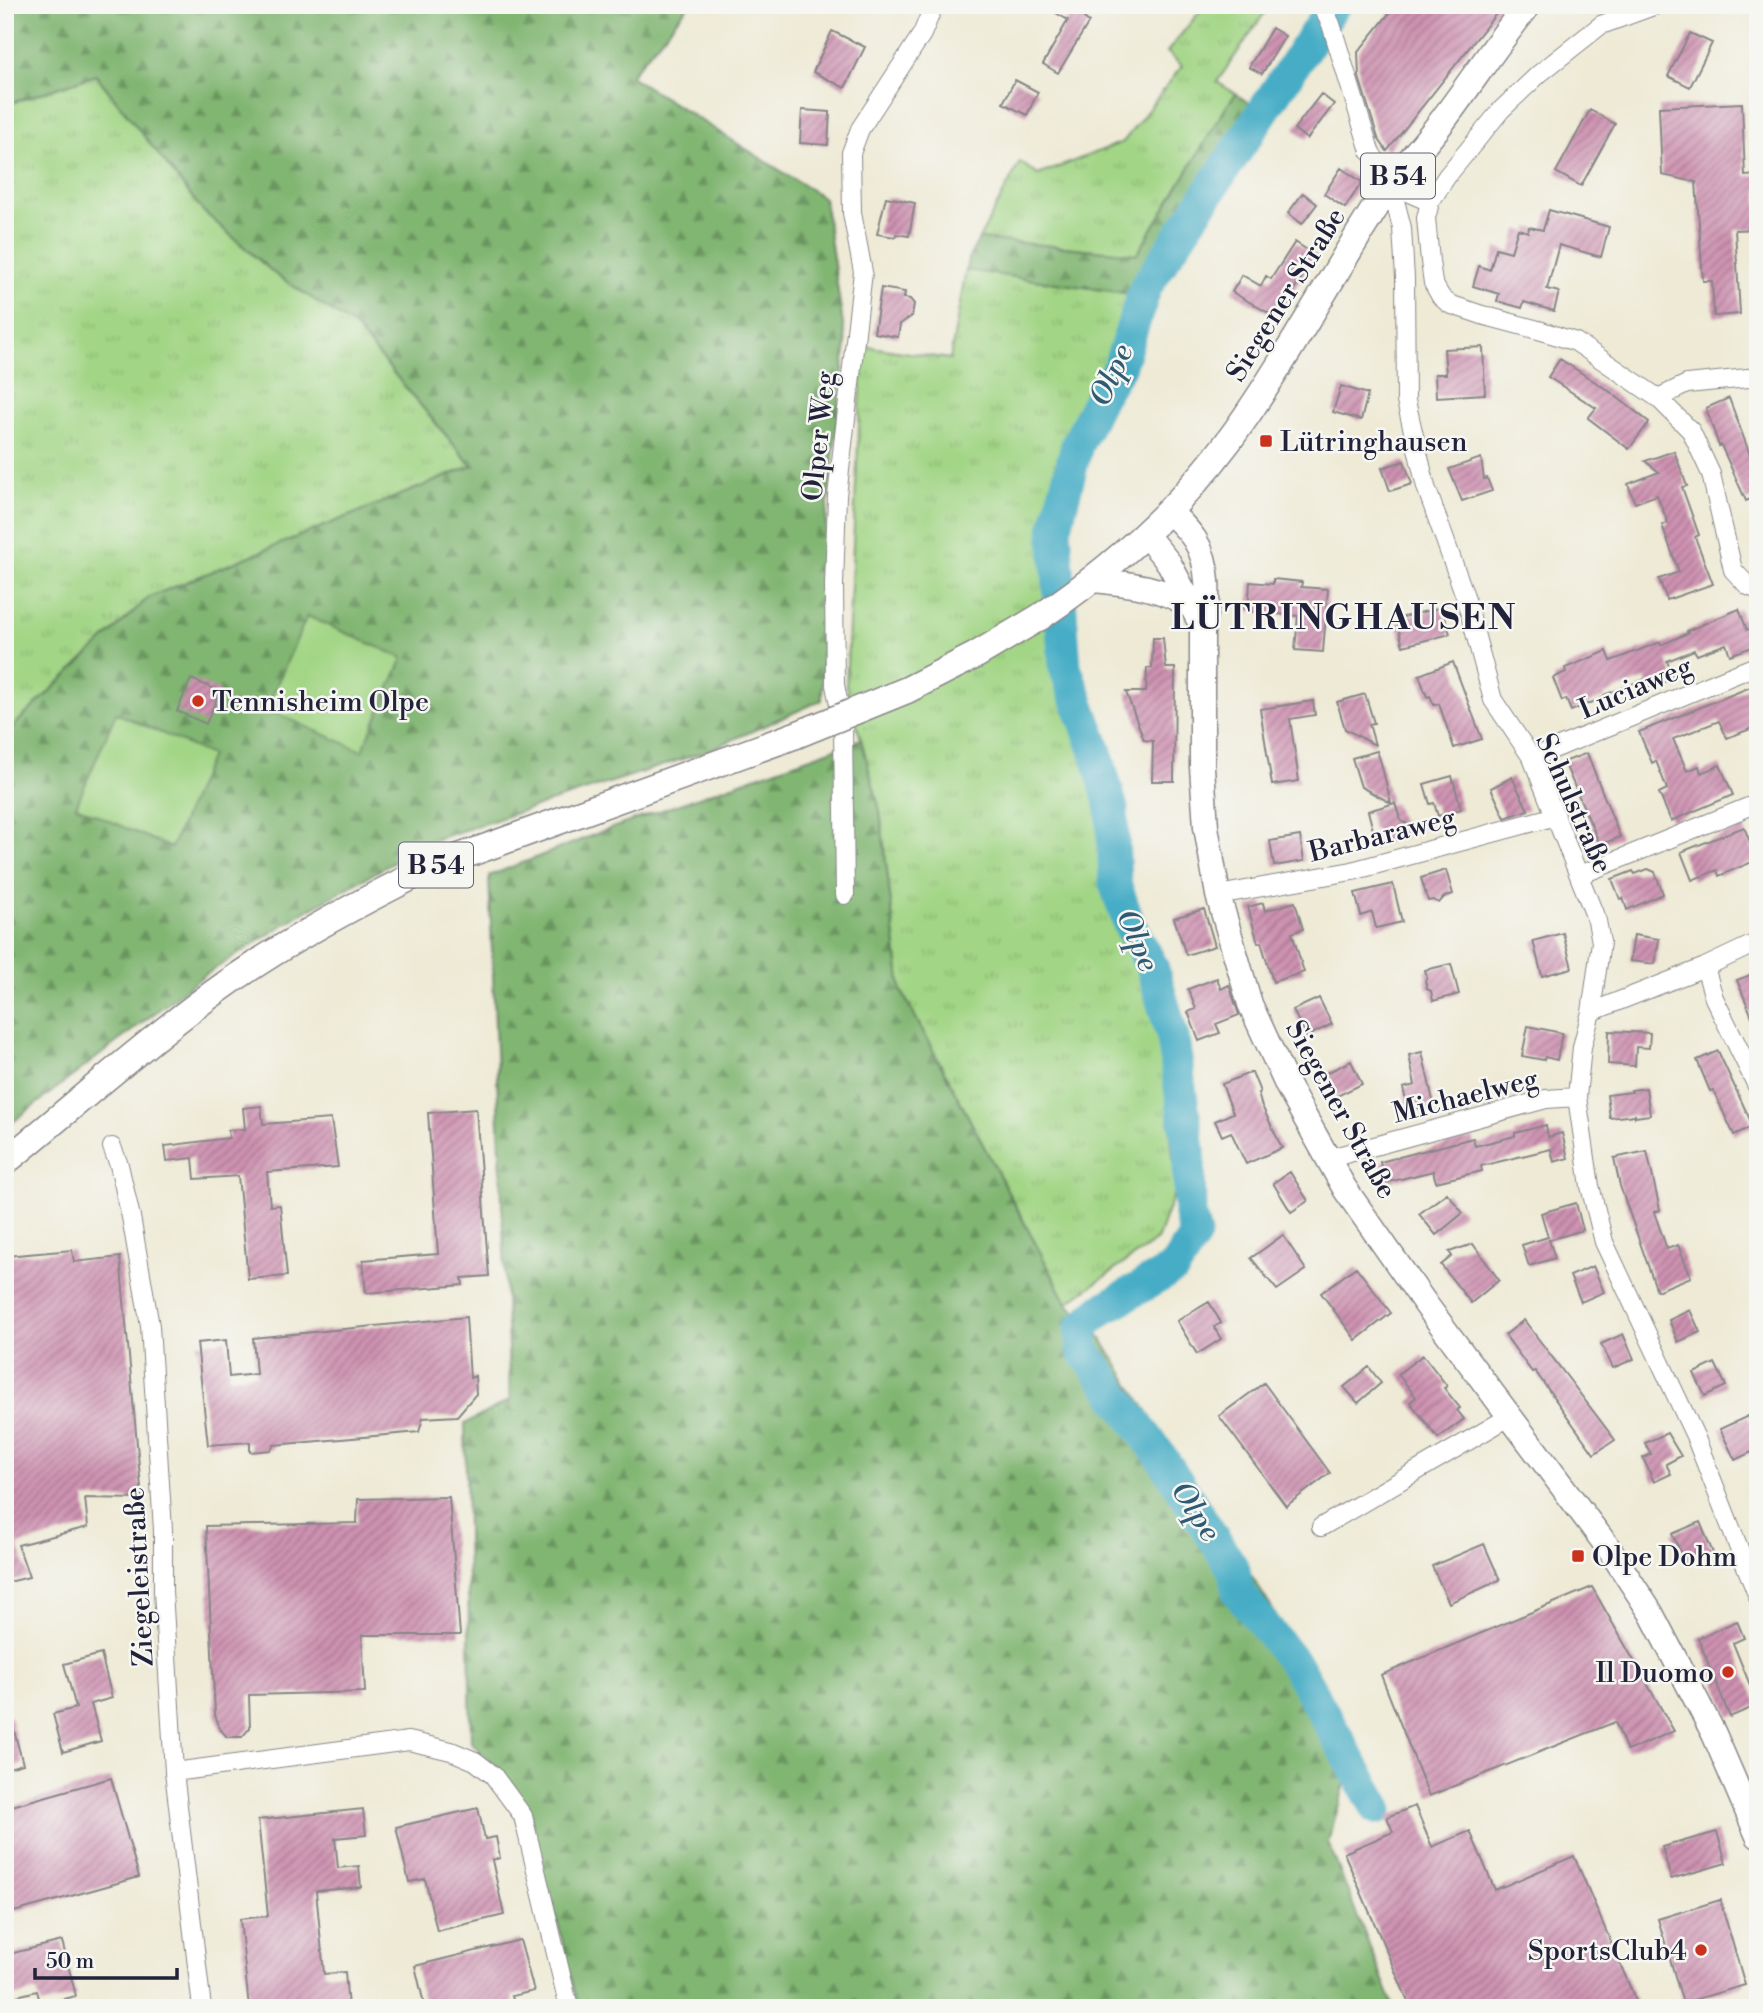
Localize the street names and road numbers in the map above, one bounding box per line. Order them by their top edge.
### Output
road number: B 54 [1361,154,1435,198]
street label: Siegener Straße [1219,201,1354,388]
street label: Olper Weg [795,369,844,503]
street label: Luciaweg [1574,649,1698,728]
street label: Schulstraße [1527,728,1620,879]
street label: Barbaraweg [1305,800,1460,871]
road number: B 54 [399,842,473,888]
street label: Siegener Straße [1277,1014,1404,1205]
street label: Michaelweg [1389,1061,1542,1131]
street label: Ziegeleistraße [117,1486,162,1668]

